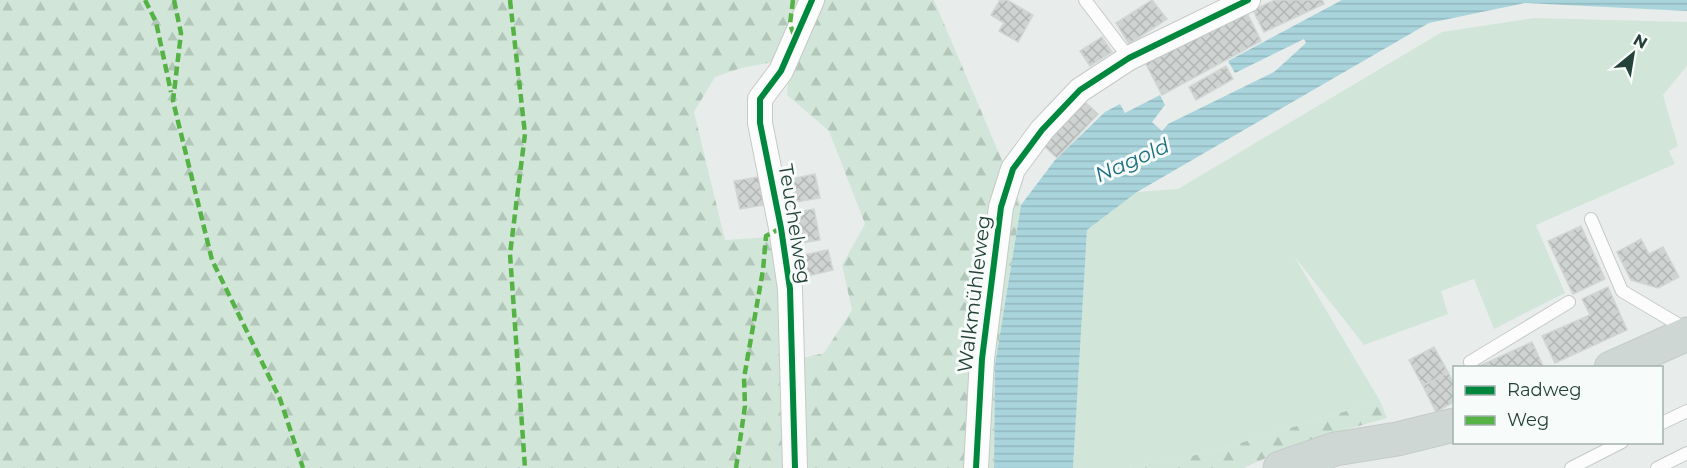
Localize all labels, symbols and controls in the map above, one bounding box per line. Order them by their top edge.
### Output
north arrow [1603,24,1663,84]
text: N [1630,30,1651,53]
water label: Nagold [1091,132,1174,187]
street label: Teuchelweg [774,162,816,286]
street label: Walkmühleweg [952,214,996,374]
legend [1453,366,1663,444]
text: Radweg [1507,379,1582,401]
text: Weg [1507,409,1549,431]

